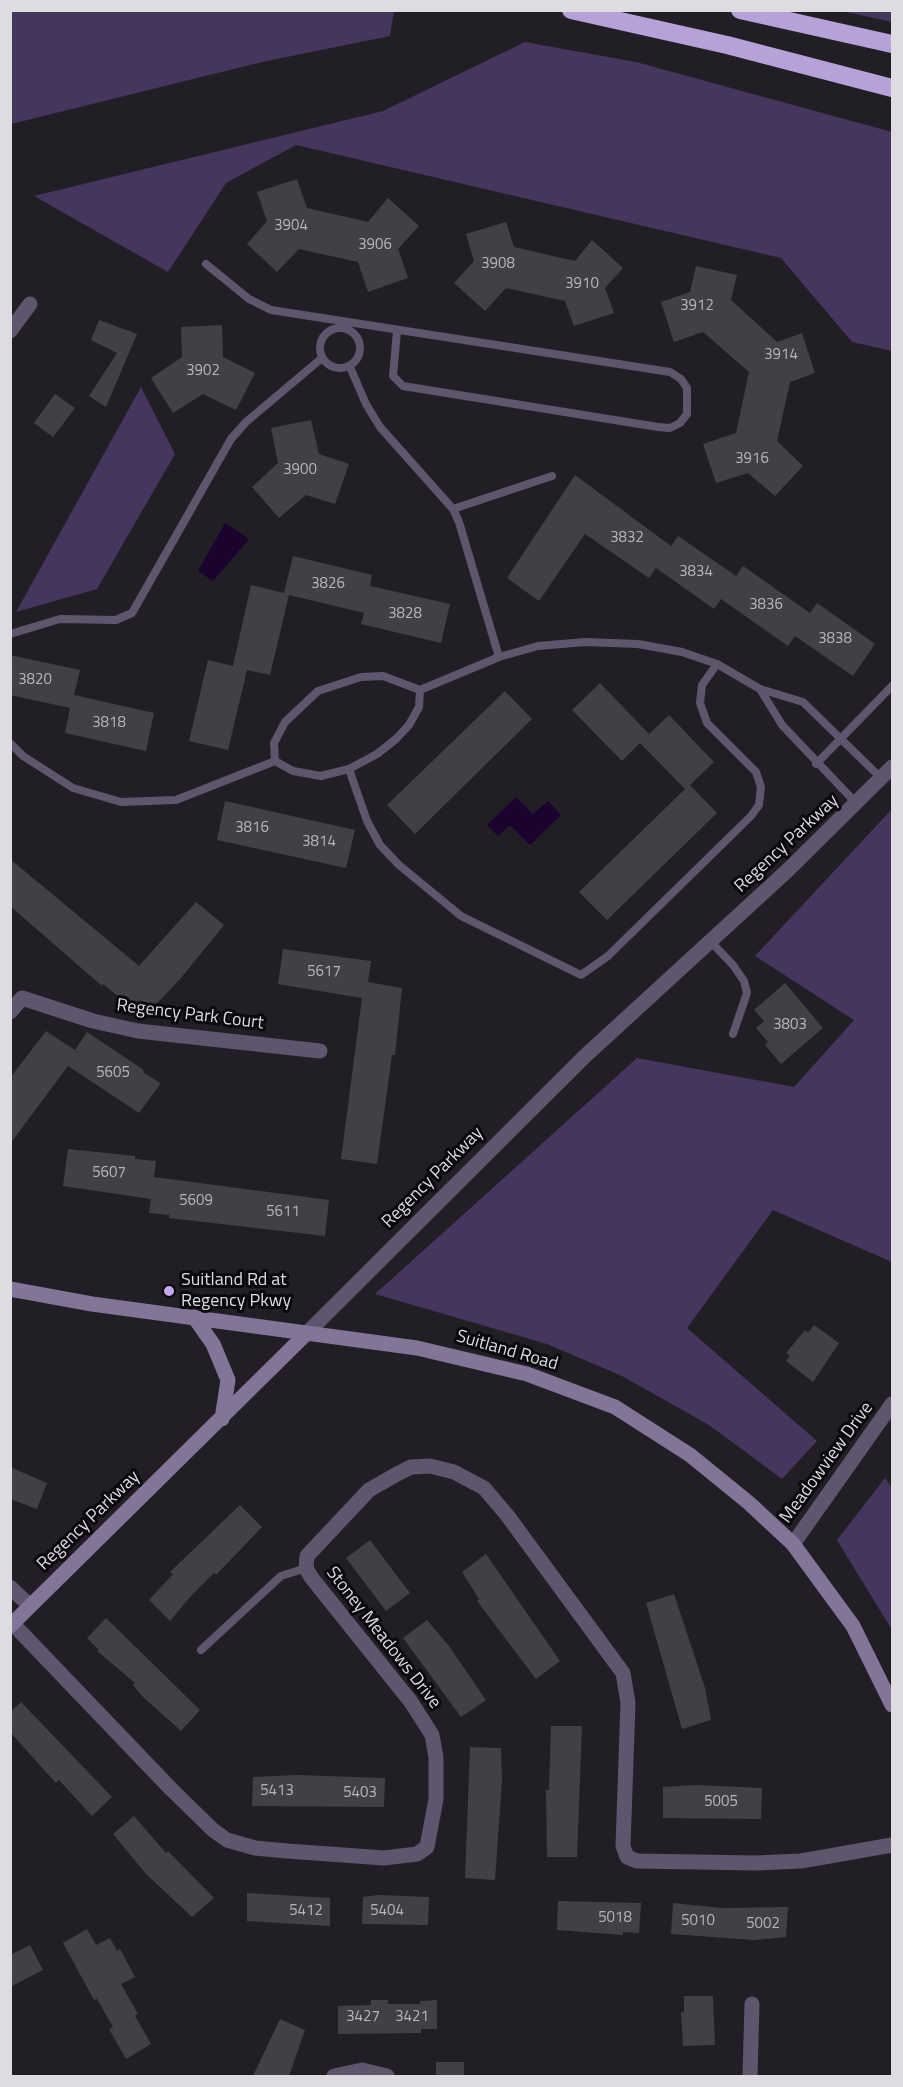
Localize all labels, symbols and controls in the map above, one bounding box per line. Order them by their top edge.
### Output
house number: 3904 [274,217,308,235]
house number: 3906 [358,236,392,254]
house number: 3908 [481,255,515,273]
house number: 3910 [565,275,599,293]
house number: 3912 [680,297,714,315]
house number: 3914 [764,346,798,364]
house number: 3902 [186,362,220,380]
house number: 3916 [735,450,769,468]
house number: 3900 [283,461,317,479]
house number: 3832 [610,529,644,547]
house number: 3834 [679,563,713,581]
house number: 3826 [311,575,345,593]
house number: 3836 [749,596,783,614]
house number: 3828 [388,605,422,623]
house number: 3838 [818,630,852,648]
house number: 3820 [18,671,52,689]
house number: 3818 [92,714,126,732]
street label: Regency Parkway [731,790,843,898]
house number: 3816 [235,819,269,837]
house number: 3814 [302,833,336,851]
house number: 5617 [307,963,341,981]
street label: Regency Park Court [115,995,265,1035]
house number: 3803 [773,1016,807,1034]
house number: 5605 [96,1064,130,1082]
street label: Regency Parkway [378,1123,488,1233]
house number: 5607 [92,1164,126,1182]
house number: 5609 [179,1192,213,1210]
house number: 5611 [266,1203,300,1221]
place label: Suitland Rd at Regency Pkwy [181,1270,291,1312]
marker: Suitland Rd at Regency Pkwy [162,1284,176,1298]
street label: Suitland Road [454,1326,560,1376]
street label: Meadowview Drive [776,1398,878,1528]
street label: Regency Parkway [33,1467,145,1575]
street label: Stoney Meadows Drive [321,1563,445,1713]
house number: 5413 [260,1782,294,1800]
house number: 5403 [343,1784,377,1802]
house number: 5005 [704,1793,738,1811]
house number: 5412 [289,1902,323,1920]
house number: 5404 [370,1902,404,1920]
house number: 5018 [598,1909,632,1927]
house number: 5010 [681,1912,715,1930]
house number: 5002 [746,1915,780,1933]
house number: 3427 [346,2008,380,2026]
house number: 3421 [395,2008,429,2026]

